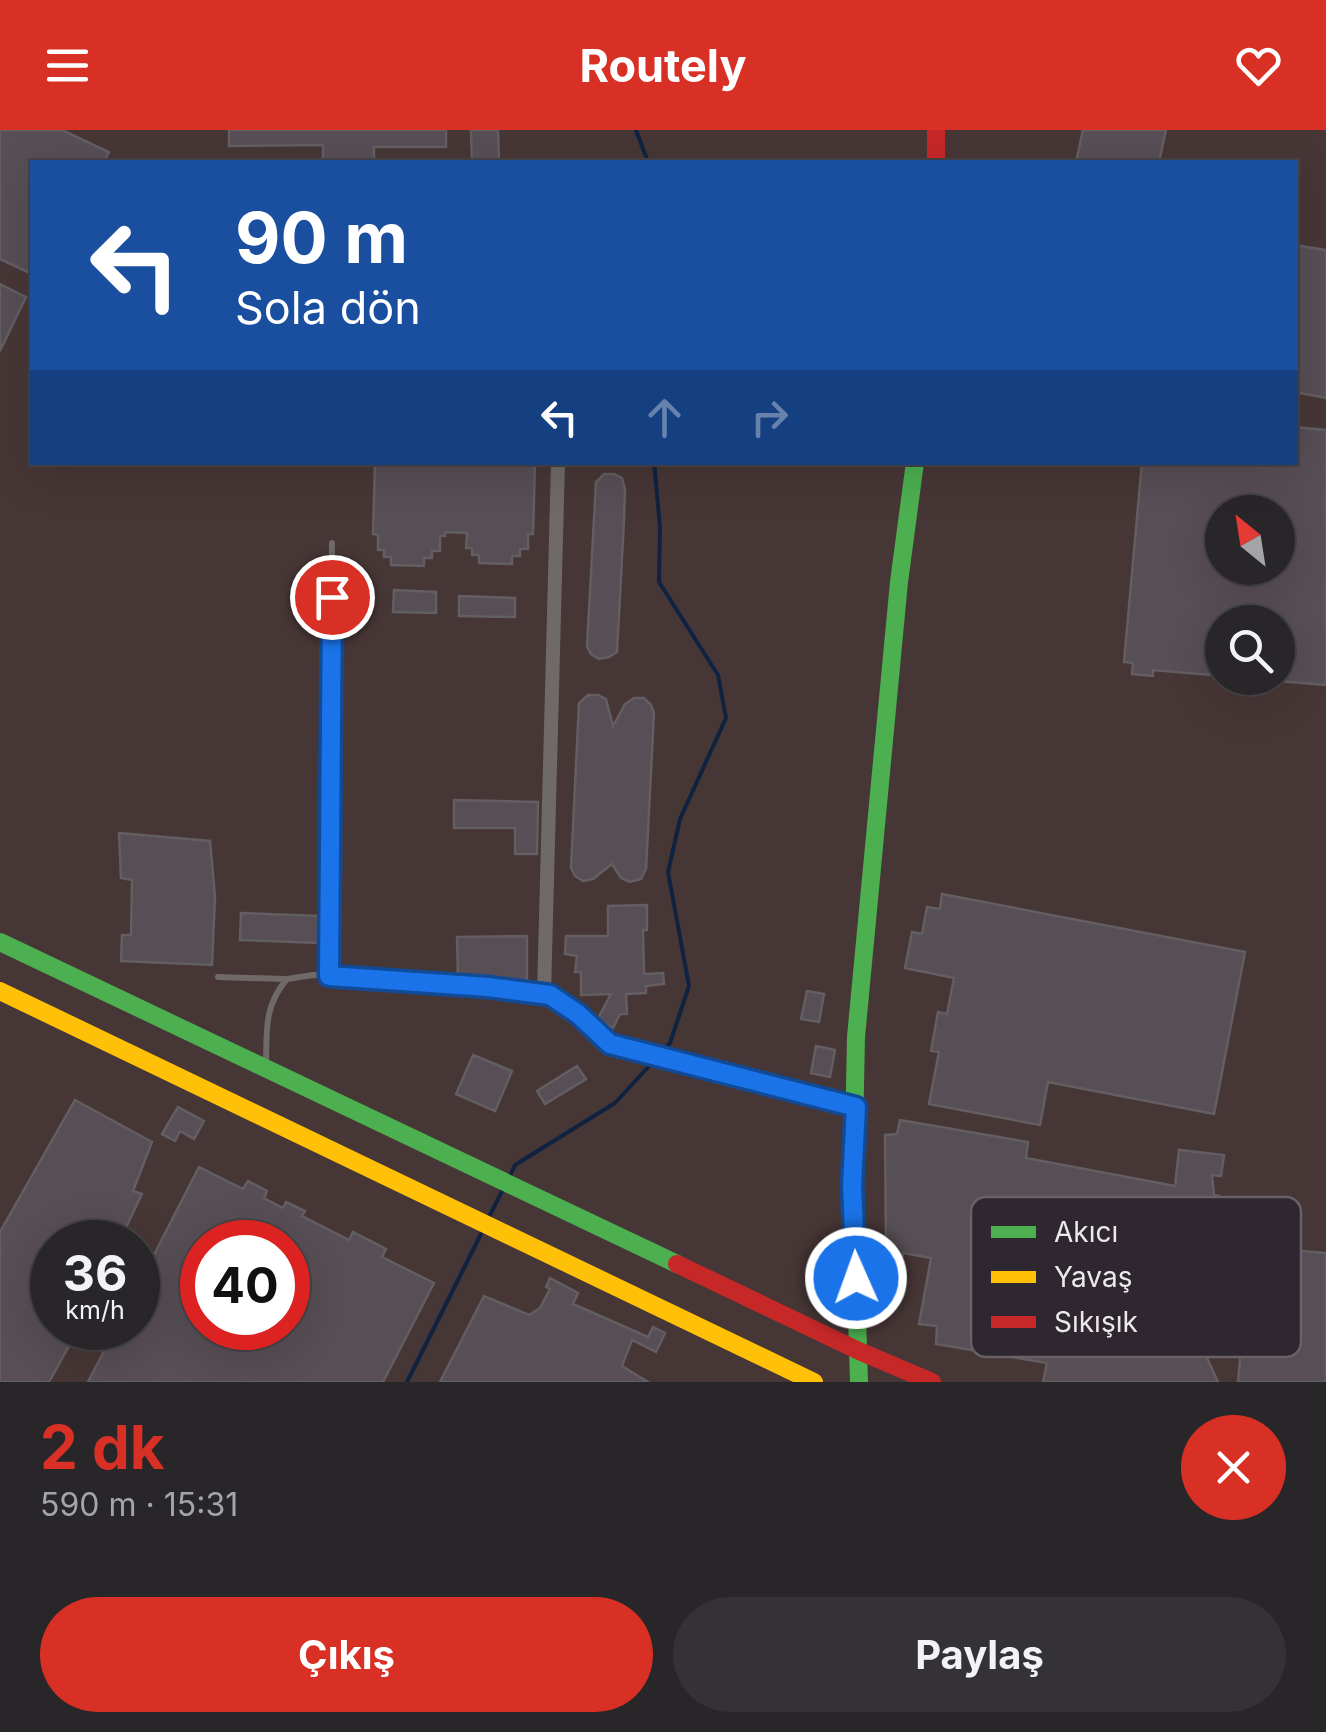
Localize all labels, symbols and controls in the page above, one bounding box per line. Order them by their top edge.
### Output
icon: menu [40,38,95,93]
text: Routely [579,38,747,93]
icon: heart [1231,38,1286,93]
text: 90 m [235,195,408,280]
icon: left [70,200,200,330]
text: Sola dön [235,280,421,335]
icon: left [532,390,587,445]
icon: ahead [637,390,692,445]
icon: right [742,390,797,445]
north arrow [1205,495,1295,585]
map controls [1205,495,1295,695]
pin [290,555,375,640]
icon: arrive [305,570,360,625]
button: search [1205,605,1295,695]
legend [971,1197,1301,1357]
text: Akıcı [1054,1215,1118,1249]
speed limit sign: 40 [180,1220,310,1350]
position arrow [804,1226,908,1330]
text: 36 [63,1243,127,1303]
text: Yavaş [1054,1260,1132,1294]
text: km/h [65,1295,125,1325]
text: Sıkışık [1054,1305,1138,1339]
text: 2 dk [40,1411,165,1483]
button: close [1181,1415,1286,1520]
text: 590 m · 15:31 [40,1485,238,1524]
button: Çıkış [40,1597,653,1712]
button: Paylaş [673,1597,1286,1712]

